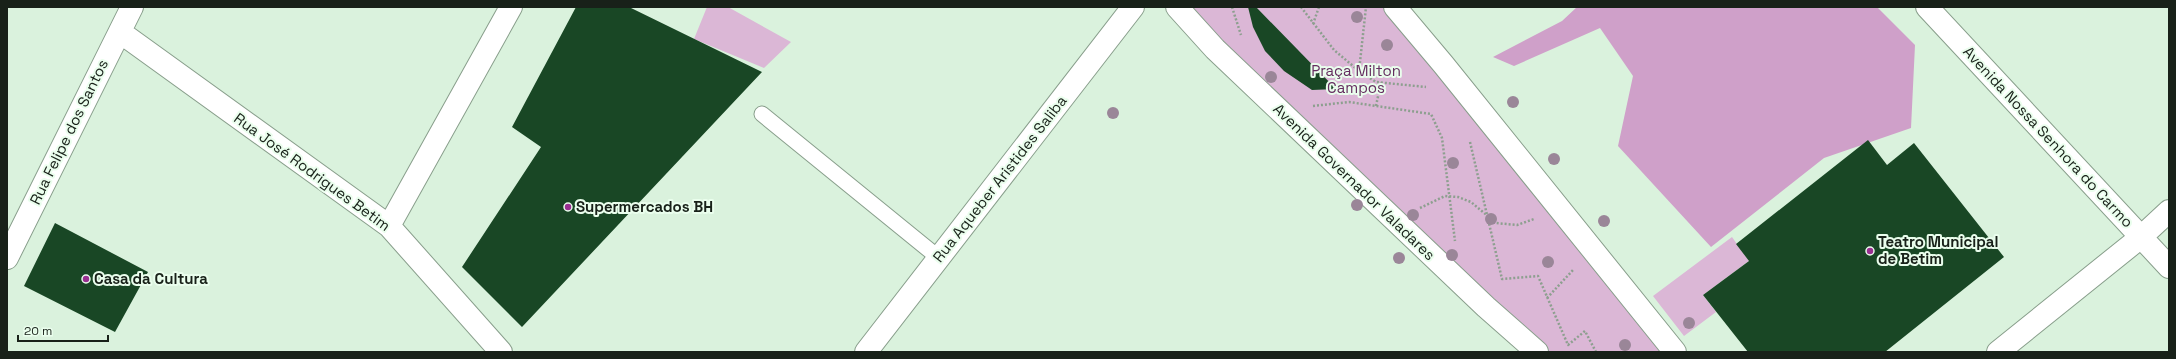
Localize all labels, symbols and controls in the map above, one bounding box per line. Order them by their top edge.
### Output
street label: Avenida Nossa Senhora do Carmo [1959,42,2137,231]
street label: Rua Felipe dos Santos [25,56,112,207]
park label: Praça Milton Campos [1311,61,1401,97]
street label: Rua Aqueber Aristides Saliba [928,91,1071,266]
street label: Avenida Governador Valadares [1269,99,1439,264]
street label: Rua José Rodrigues Betim [230,108,394,235]
place label: Supermercados BH [576,197,713,216]
marker: Supermercados BH [563,202,573,212]
place label: Teatro Municipal de Betim [1878,232,1998,268]
marker: Teatro Municipal de Betim [1865,246,1875,256]
place label: Casa da Cultura [94,269,208,288]
marker: Casa da Cultura [81,274,91,284]
scale bar [18,317,108,343]
text: 20 m [24,323,52,339]

